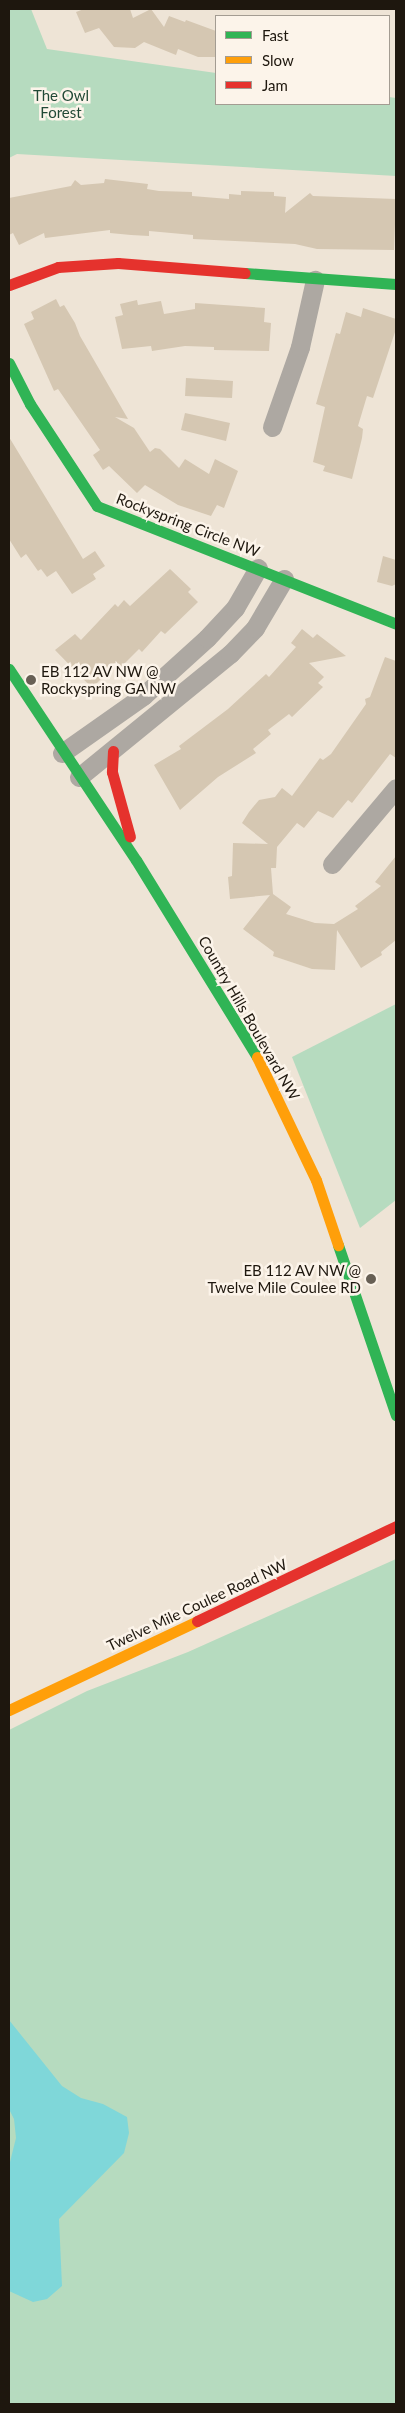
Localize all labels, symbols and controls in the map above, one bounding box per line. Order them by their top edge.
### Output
legend [215,15,390,105]
text: Fast [262,26,289,44]
text: Slow [262,51,294,69]
text: Jam [262,76,288,94]
park label: The Owl Forest [33,86,89,121]
street label: Rockyspring Circle NW [114,489,262,561]
place label: EB 112 AV NW @ Rockyspring GA NW [41,662,177,697]
marker: EB 112 AV NW @ Rockyspring GA NW [25,674,37,686]
street label: Country Hills Boulevard NW [194,933,304,1103]
place label: EB 112 AV NW @ Twelve Mile Coulee RD [208,1261,361,1296]
marker: EB 112 AV NW @ Twelve Mile Coulee RD [365,1273,377,1285]
street label: Twelve Mile Coulee Road NW [104,1555,290,1655]

